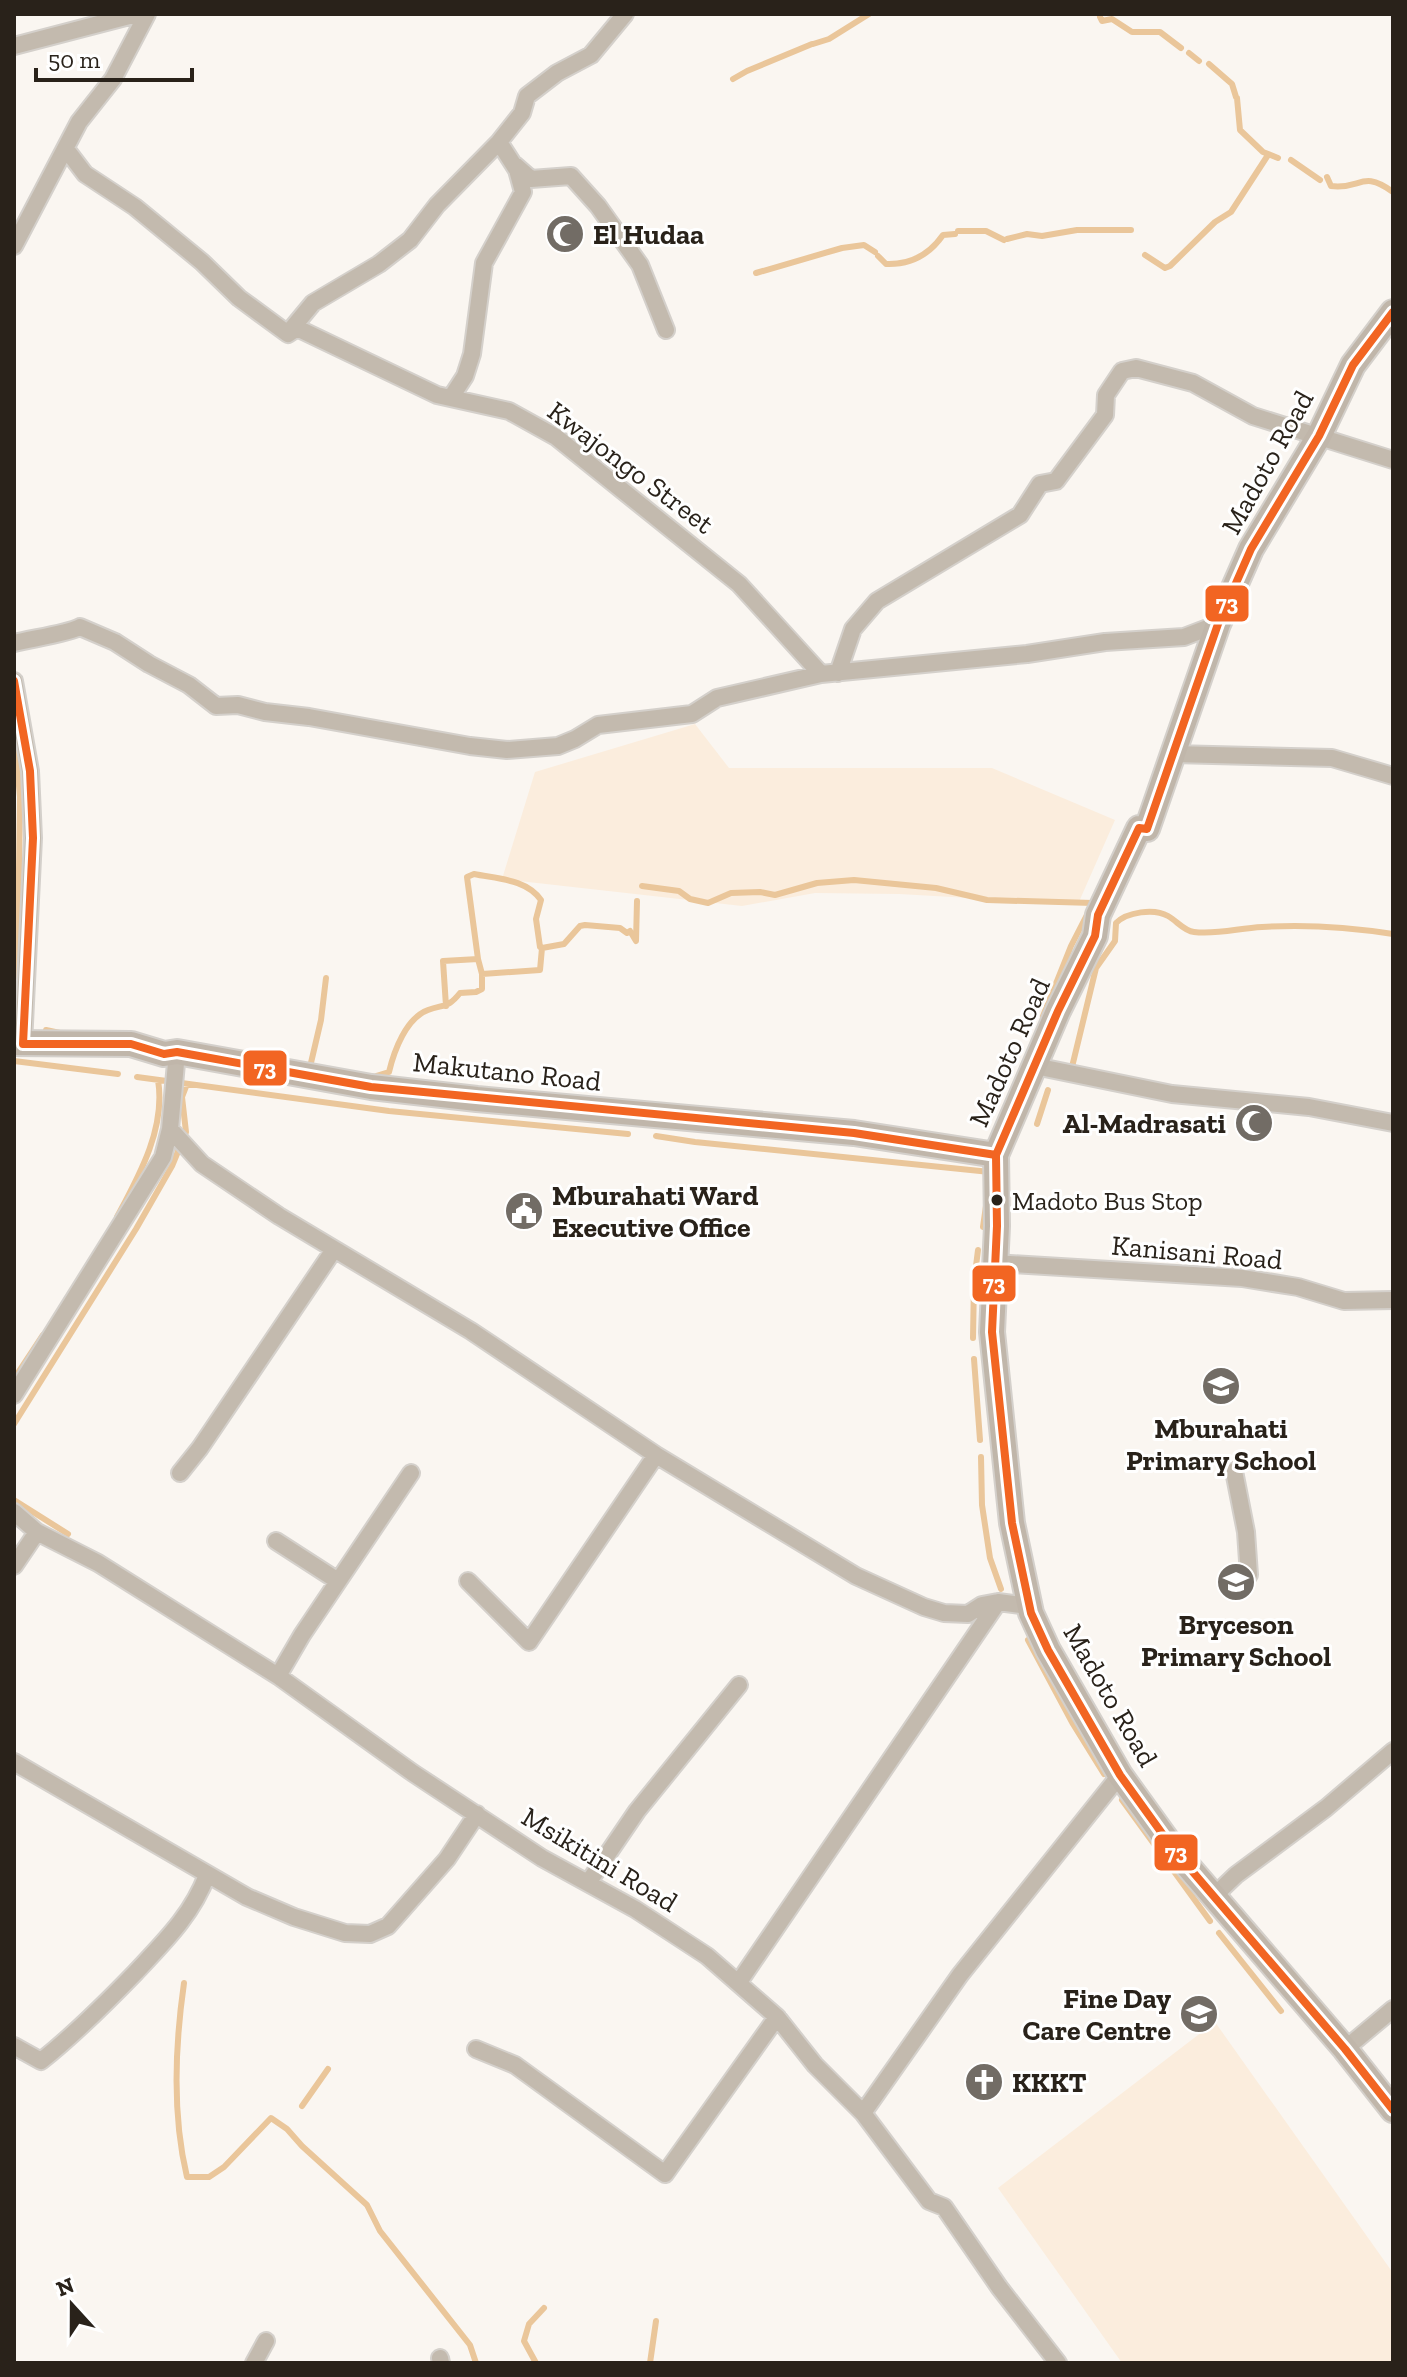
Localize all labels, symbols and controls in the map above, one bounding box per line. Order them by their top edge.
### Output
scale bar [36,32,192,82]
text: 50 m [48,45,101,74]
mosque icon: El Hudaa [544,213,586,255]
place label: El Hudaa [593,218,704,251]
street label: Madoto Road [1214,385,1320,540]
street label: Kwajongo Street [541,394,721,541]
line badge: 73 [1204,584,1250,623]
text: 73 [1216,590,1239,617]
street label: Madoto Road [962,973,1057,1132]
street label: Makutano Road [411,1045,603,1098]
line badge: 73 [242,1049,288,1087]
text: 73 [254,1055,277,1082]
mosque icon: Al-Madrasati [1233,1102,1275,1144]
place label: Al-Madrasati [1063,1107,1226,1140]
place label: Mburahati Ward Executive Office [552,1179,758,1244]
place label: Madoto Bus Stop [1012,1185,1202,1217]
public building icon: Mburahati Ward Executive Office [503,1190,545,1232]
marker: Madoto Bus Stop [989,1192,1005,1208]
street label: Kanisani Road [1110,1229,1284,1276]
line badge: 73 [971,1264,1017,1303]
text: 73 [983,1270,1006,1297]
school or university icon: Mburahati Primary School [1200,1365,1242,1407]
place label: Mburahati Primary School [1126,1412,1316,1477]
school or university icon: Bryceson Primary School [1215,1561,1257,1603]
place label: Bryceson Primary School [1141,1608,1331,1673]
street label: Madoto Road [1057,1618,1165,1772]
street label: Msikitini Road [516,1800,684,1919]
line badge: 73 [1153,1833,1199,1872]
text: 73 [1165,1839,1188,1866]
place label: Fine Day Care Centre [1023,1982,1171,2047]
school or university icon: Fine Day Care Centre [1178,1993,1220,2035]
church icon: KKKT [963,2061,1005,2103]
place label: KKKT [1012,2066,1087,2099]
north arrow [32,2265,112,2345]
text: N [52,2271,78,2302]

